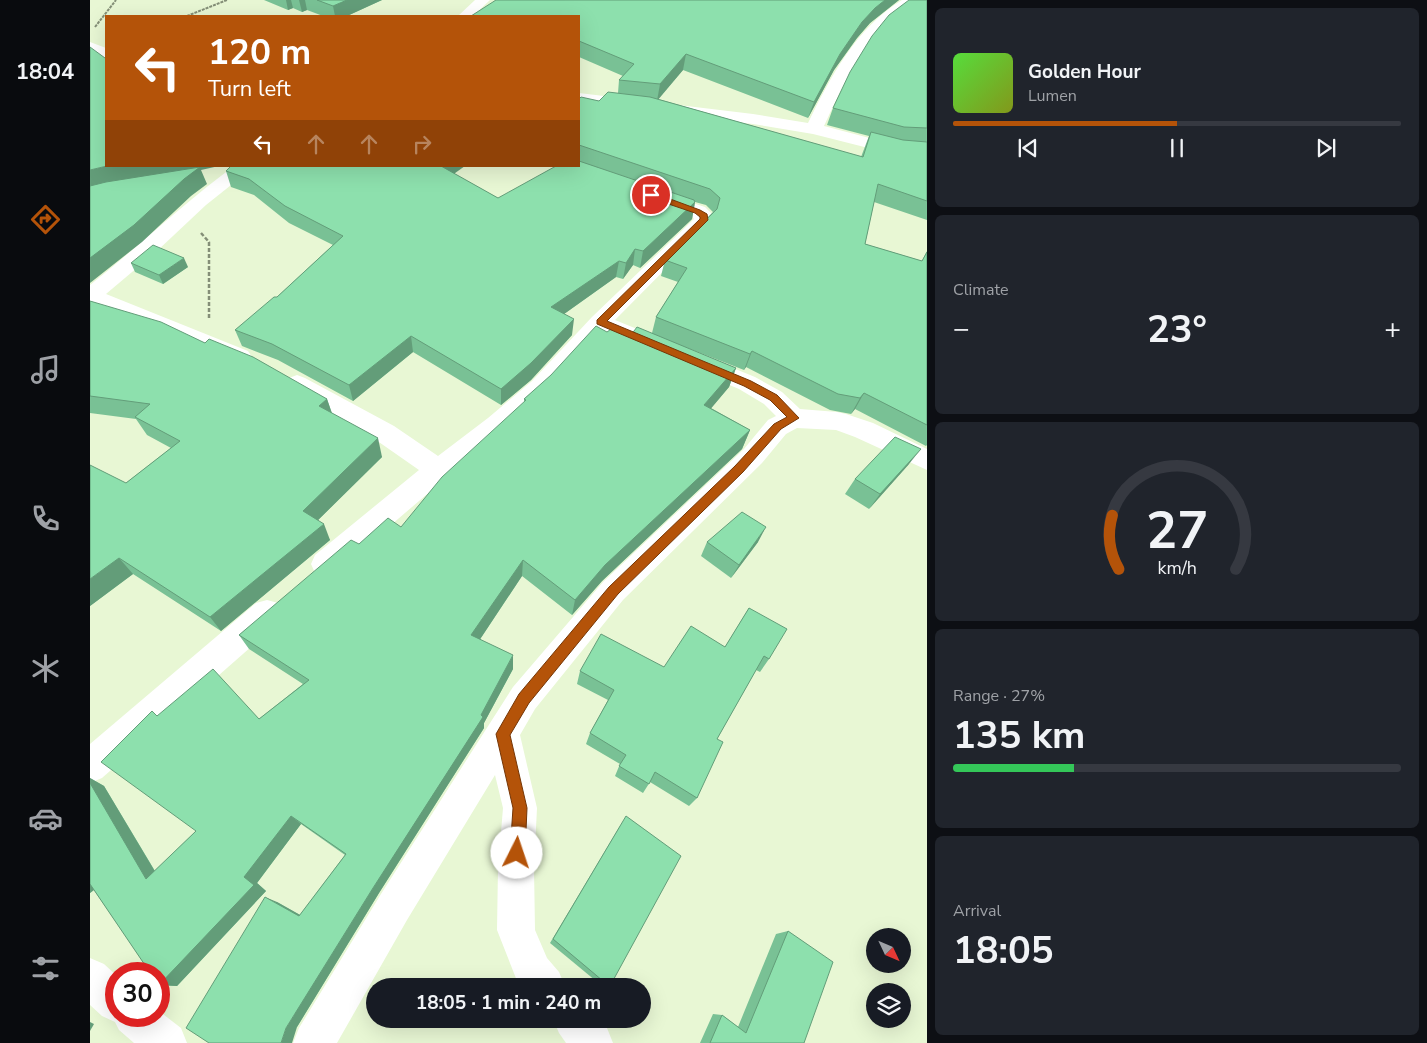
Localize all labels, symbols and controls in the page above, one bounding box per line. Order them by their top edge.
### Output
text: 120 m [208,29,311,76]
icon: left [125,35,190,100]
text: 18:04 [16,57,74,87]
text: Golden Hour [1028,59,1141,85]
text: Turn left [208,74,291,104]
text: Lumen [1028,85,1077,107]
icon: left [249,130,277,158]
icon: ahead [302,130,330,158]
icon: ahead [355,130,383,158]
icon: right [408,130,436,158]
icon: previous [1014,134,1042,162]
icon: pause [1163,134,1191,162]
icon: next [1312,134,1340,162]
pin [630,174,672,216]
icon: arrive [637,181,665,209]
icon: directions [28,202,63,237]
text: Climate [953,279,1008,301]
text: 23° [1147,304,1207,355]
text: − [953,310,970,348]
text: + [1384,310,1401,348]
icon: music [28,352,63,387]
text: 27 [1146,495,1208,566]
icon: phone [28,501,63,536]
text: km/h [1157,556,1197,580]
icon: climate [28,651,63,686]
text: Range · 27% [953,685,1045,707]
text: 135 km [953,710,1085,761]
icon: car [28,801,63,836]
position arrow [490,826,542,878]
text: Arrival [953,900,1001,922]
text: 18:05 [953,925,1054,976]
north arrow [866,928,911,972]
map controls [866,928,911,1028]
icon: filters [28,951,63,986]
speed limit sign: 30 [105,962,170,1027]
button: layers [866,983,911,1028]
text: 18:05 · 1 min · 240 m [416,990,601,1016]

